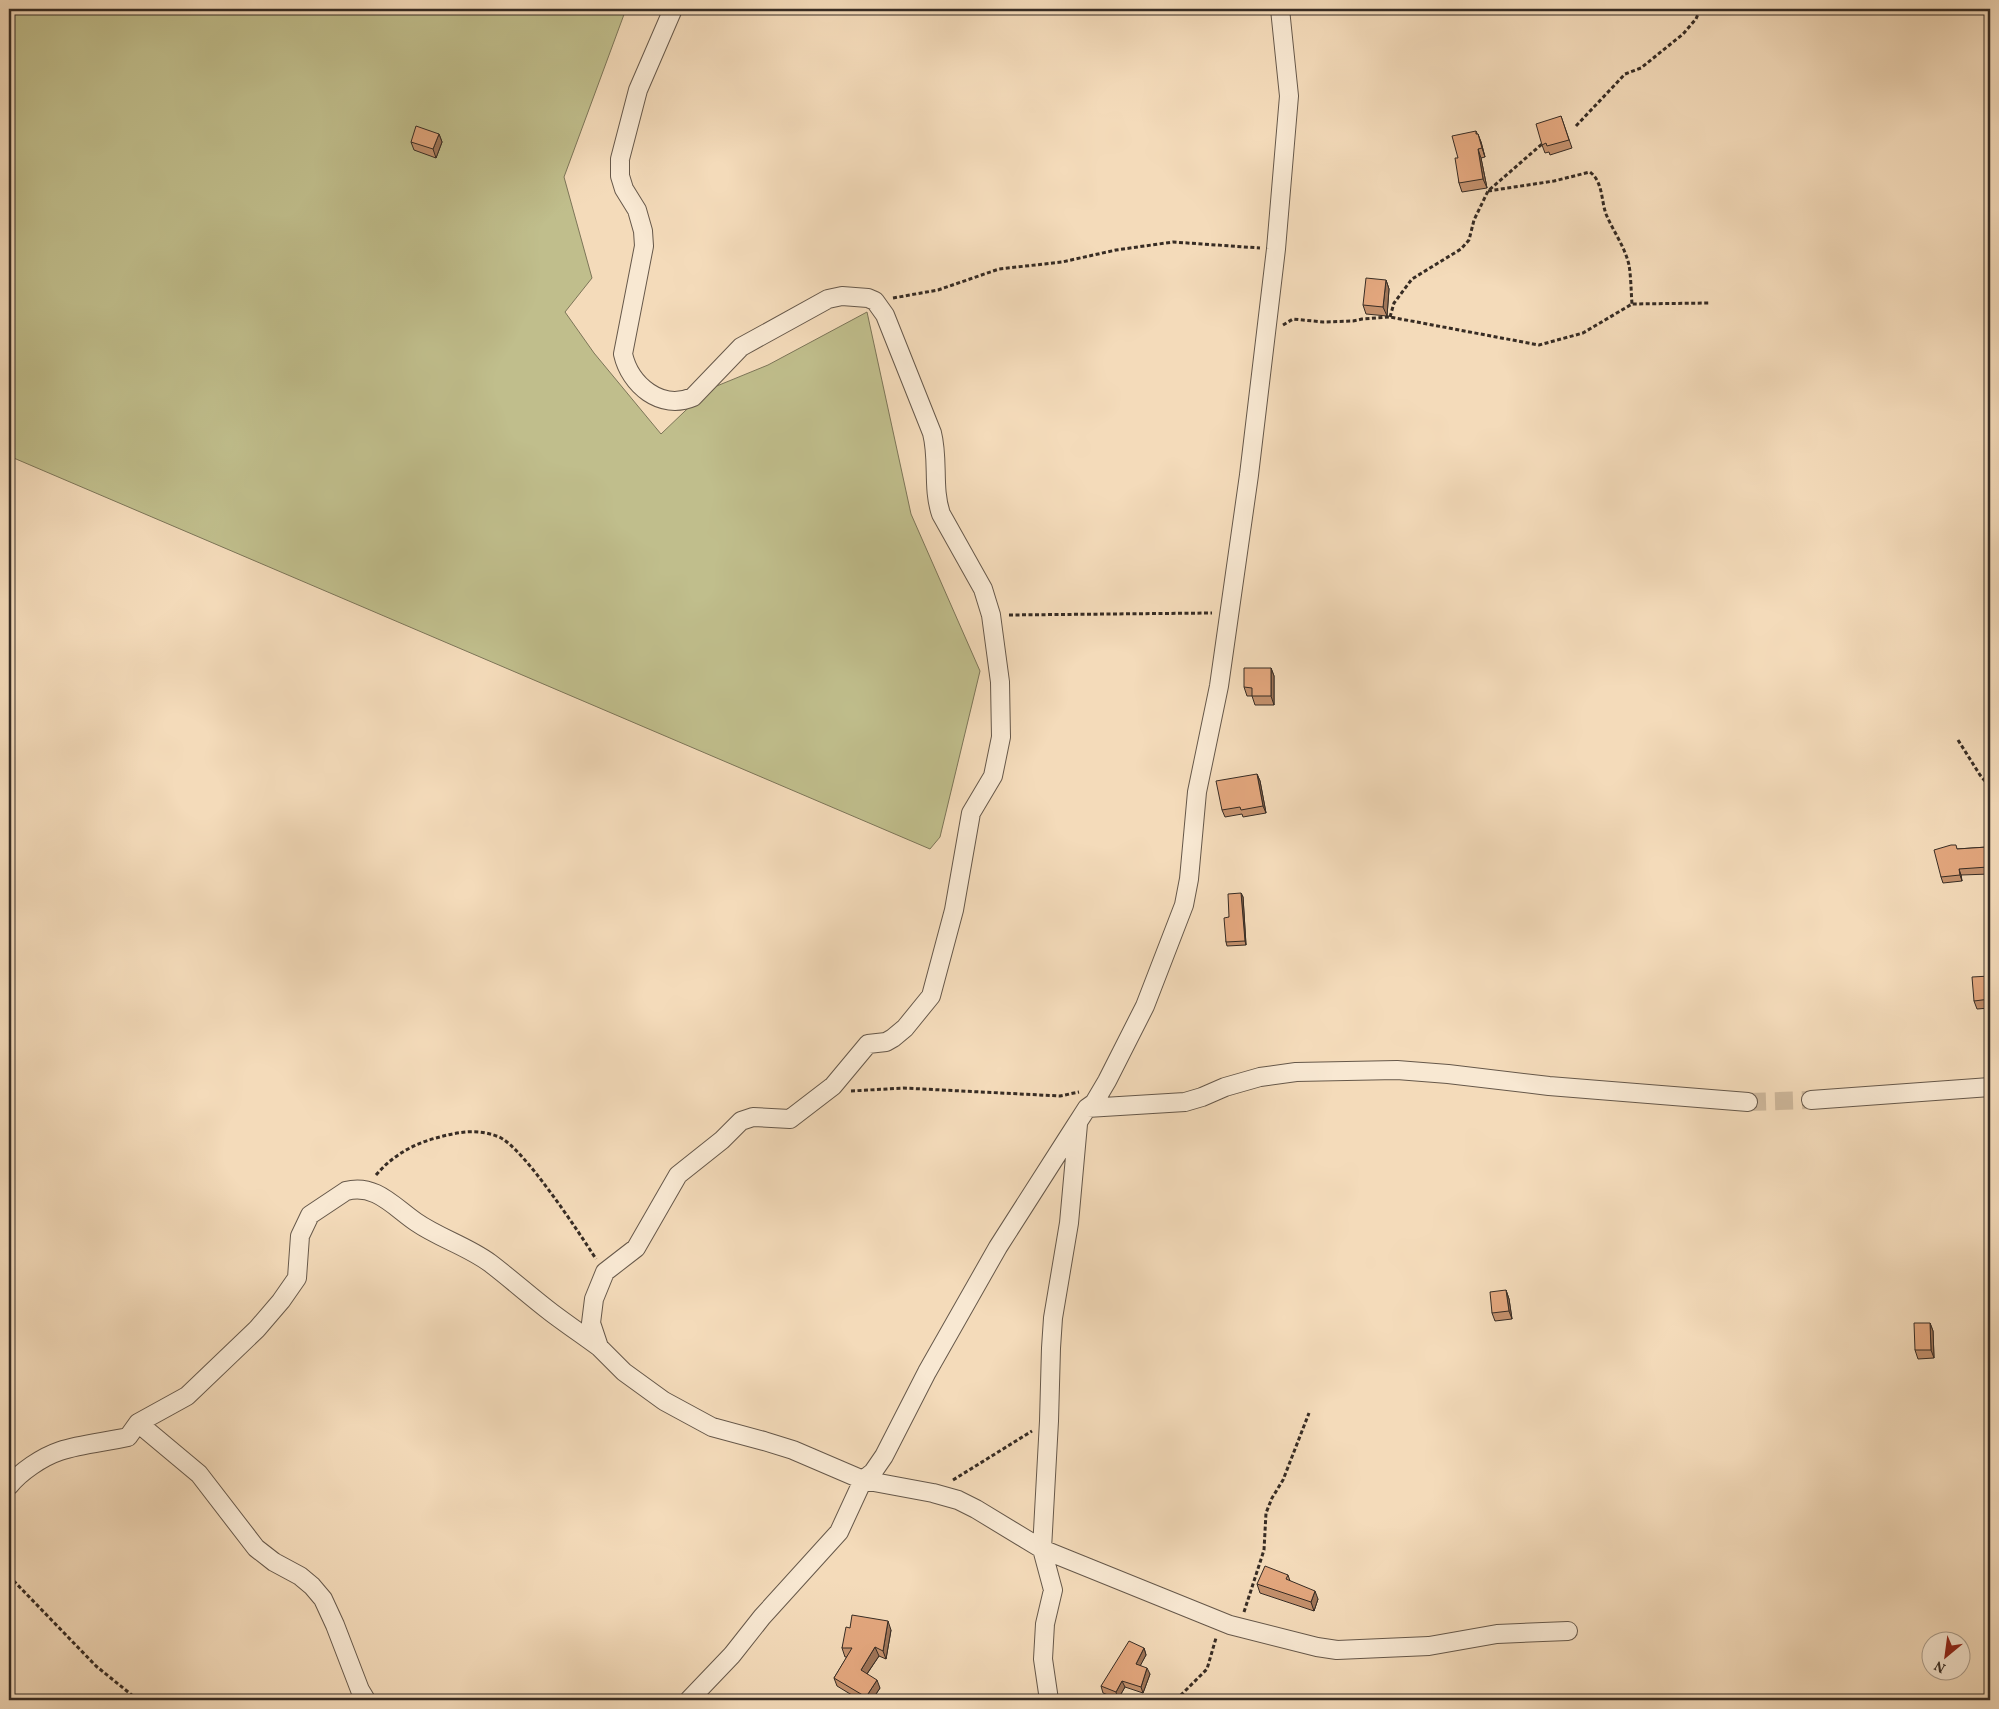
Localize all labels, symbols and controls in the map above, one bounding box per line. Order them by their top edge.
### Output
north arrow [1922,1632,1972,1682]
text: N [1931,1655,1949,1677]

